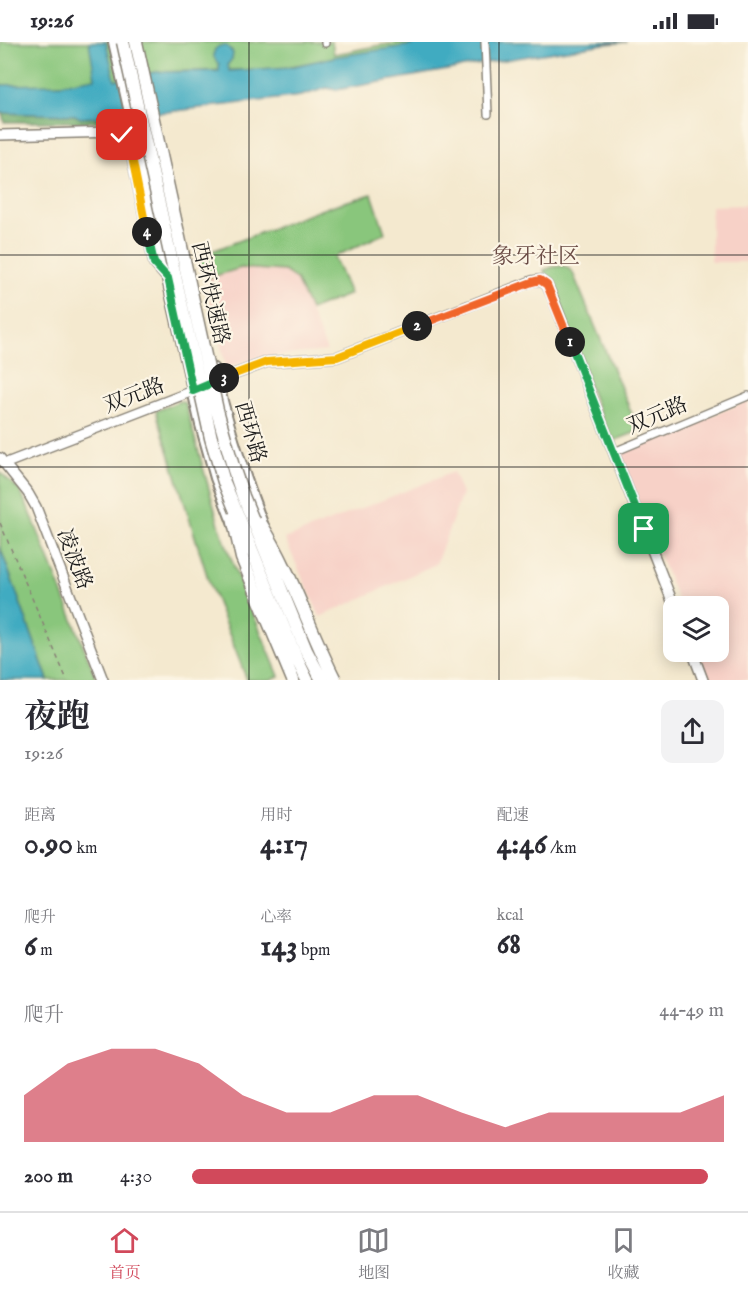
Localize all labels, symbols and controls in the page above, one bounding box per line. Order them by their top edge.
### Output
text: 19:26 [30,7,73,35]
pin [96,109,147,160]
icon: check [105,118,138,151]
pin: 4 [132,217,162,247]
text: 4 [143,222,151,242]
street label: 西环快速路 [185,239,235,348]
district label: 象牙社区 [492,243,580,271]
pin: 2 [402,311,432,341]
text: 2 [413,316,421,336]
pin: 1 [555,327,585,357]
text: 1 [567,332,573,352]
pin: 3 [209,363,239,393]
text: 3 [221,368,227,388]
street label: 双元路 [100,373,169,420]
street label: 双元路 [623,392,692,441]
street label: 西环路 [228,398,271,466]
pin [618,503,669,554]
icon: arrive [627,512,660,545]
street label: 凌波路 [50,525,97,594]
map controls [663,596,729,662]
button: layers [663,596,729,662]
text: 夜跑 [24,697,90,739]
button: share [661,700,724,763]
text: 19:26 [24,741,63,766]
text: 距离 [24,806,56,826]
text: 用时 [260,806,292,826]
text: 配速 [497,806,529,826]
text: 0.90 [24,826,73,864]
text: 4:17 [260,826,308,864]
text: 4:46 [497,826,547,864]
text: km [73,839,97,859]
text: /km [547,839,577,859]
text: kcal [497,906,523,926]
text: 爬升 [24,908,56,928]
text: 心率 [260,908,292,928]
text: 68 [497,926,521,964]
text: 6 [24,928,37,966]
text: 143 [260,928,297,966]
text: m [37,941,53,961]
text: bpm [297,941,330,961]
text: 44–49 m [659,998,724,1023]
text: 爬升 [24,1003,64,1028]
text: 200 m [24,1164,73,1189]
text: 4:30 [120,1164,152,1189]
tab: 首页 [108,1224,141,1284]
tab: 地图 [357,1224,390,1284]
tab: 收藏 [607,1224,640,1284]

